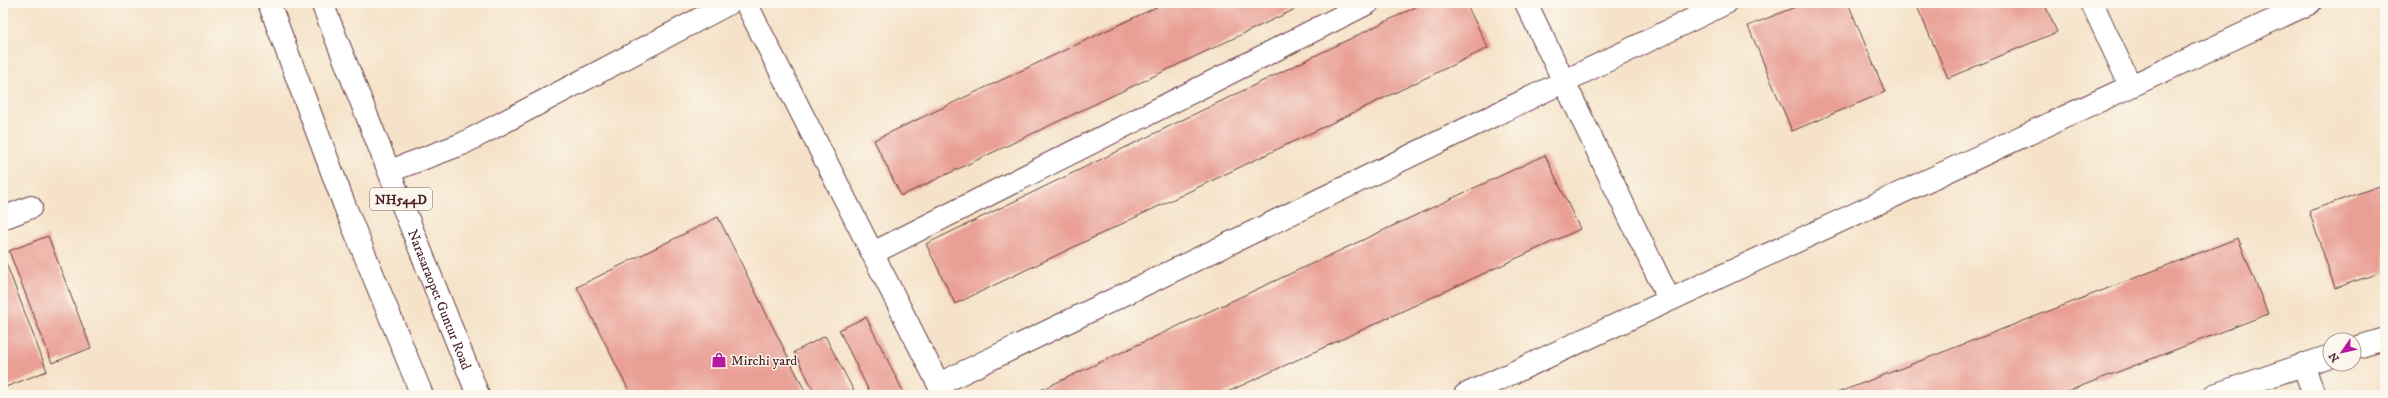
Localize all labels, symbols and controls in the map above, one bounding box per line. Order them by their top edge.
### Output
road number: NH544D [370,188,432,210]
street label: Narasaraopet Guntur Road [403,227,475,373]
north arrow [2322,332,2362,372]
text: N [2326,349,2343,365]
shop icon: Mirchi yard [710,351,728,369]
place label: Mirchi yard [731,352,797,370]

